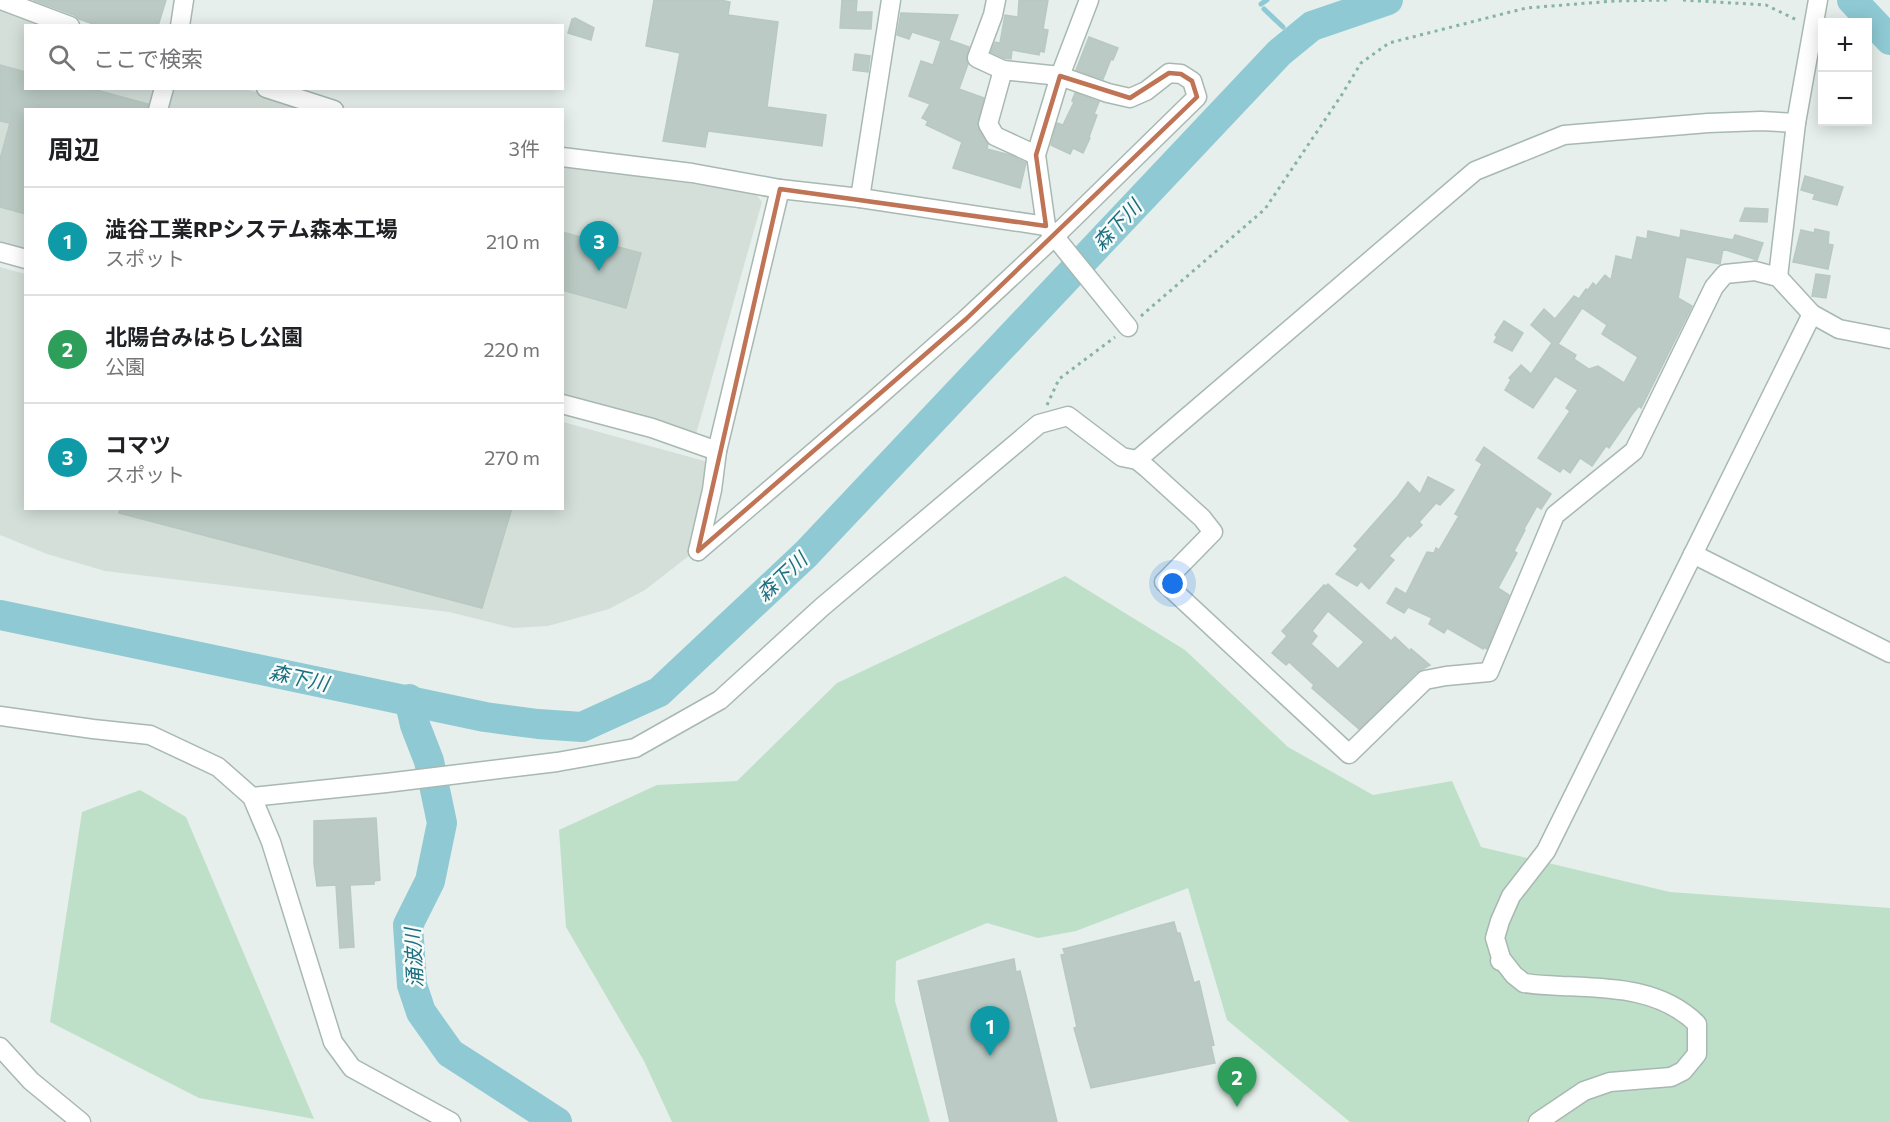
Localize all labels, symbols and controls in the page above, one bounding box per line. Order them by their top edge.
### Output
map controls [1818,18,1872,126]
button: + [1818,18,1872,72]
search box [24,24,564,90]
icon: search [45,41,78,74]
text: ここで検索 [93,45,203,72]
button: − [1818,72,1872,126]
text: 周辺 [48,133,100,164]
text: 3件 [509,136,540,160]
water label: 森下川 [1087,193,1147,254]
text: 澁谷工業RPシステム森本工場 [105,215,398,242]
pin: 3 [580,222,618,271]
text: 1 [63,229,72,253]
text: 210 m [486,229,540,253]
text: スポット [105,246,185,270]
text: 北陽台みはらし公園 [105,323,303,350]
text: 2 [62,337,73,361]
text: 220 m [484,337,540,361]
text: 公園 [105,354,145,378]
text: コマツ [105,431,171,458]
text: 3 [62,445,73,469]
text: 270 m [484,445,540,469]
text: スポット [105,462,185,486]
water label: 森下川 [751,546,813,606]
your location [1158,569,1187,598]
water label: 森下川 [267,659,333,695]
water label: 涌波川 [399,925,427,989]
pin: 1 [970,1006,1010,1056]
pin: 2 [1218,1058,1256,1107]

